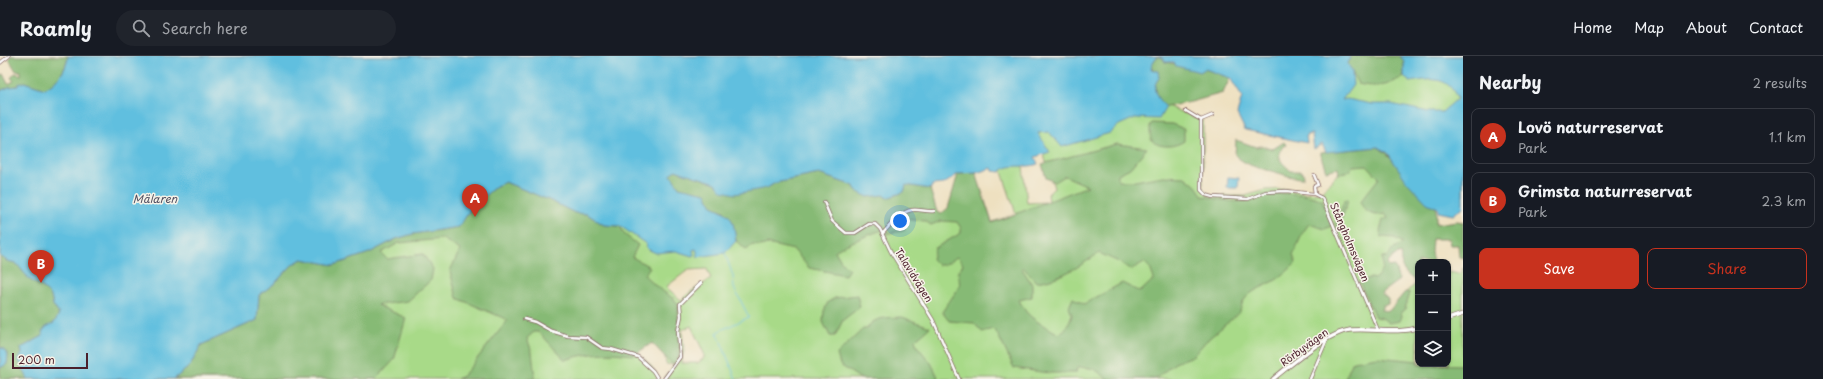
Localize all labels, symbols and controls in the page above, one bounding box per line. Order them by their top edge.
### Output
search box [116,10,396,46]
text: Roamly [20,14,92,42]
text: Search here [162,16,248,39]
icon: search [130,17,152,39]
text: Home [1573,17,1612,38]
text: Map [1634,17,1664,38]
text: About [1686,17,1727,38]
text: Contact [1749,17,1803,38]
text: Nearby [1479,69,1541,95]
text: 2 results [1753,73,1807,92]
text: Lovö naturreservat [1518,115,1663,138]
text: A [1488,127,1498,146]
text: 1.1 km [1769,127,1806,146]
text: Park [1518,138,1547,157]
text: Grimsta naturreservat [1518,179,1692,202]
pin: A [462,184,488,217]
water label: Mälaren [133,190,179,207]
text: B [1489,191,1497,210]
text: 2.3 km [1761,191,1806,210]
street label: Stångholmsvägen [1327,200,1374,284]
text: Park [1518,202,1547,221]
your location [890,211,910,231]
street label: Talavidvägen [892,245,937,305]
button: Save [1479,248,1639,289]
button: Share [1647,248,1807,289]
pin: B [28,250,54,283]
map controls [1415,259,1451,367]
button: + [1415,259,1451,295]
button: − [1415,295,1451,331]
street label: Rörbyvägen [1277,324,1331,370]
button: layers [1415,331,1451,367]
scale bar [12,351,88,370]
text: 200 m [18,351,55,368]

